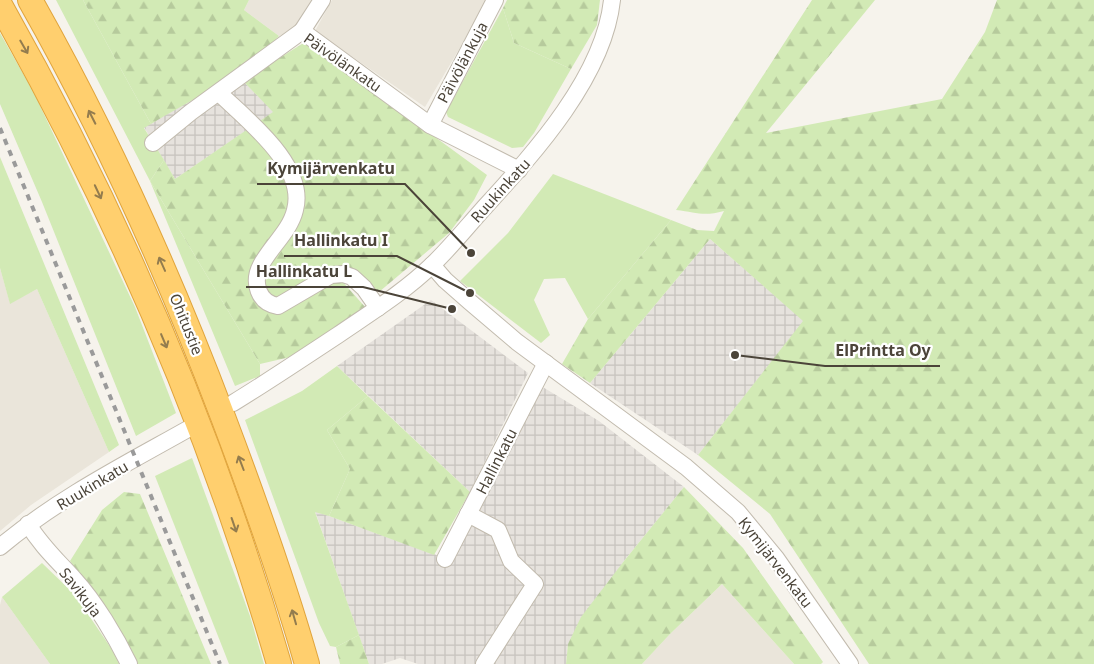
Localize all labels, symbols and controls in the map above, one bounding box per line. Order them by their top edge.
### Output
street label: Päivölänkuja [432,18,492,106]
street label: Päivölänkatu [300,28,386,96]
one-way arrow [19,40,29,55]
one-way arrow [87,109,97,124]
callout: Kymijärvenkatu [257,153,405,184]
street label: Ruukinkatu [466,154,534,226]
text: Kymijärvenkatu [267,157,395,179]
one-way arrow [94,184,103,199]
callout: Hallinkatu I [284,225,397,256]
text: Hallinkatu I [294,229,388,251]
callout: Hallinkatu L [246,256,363,287]
one-way arrow [156,257,166,272]
text: Hallinkatu L [256,260,352,282]
street label: Ohitustie [166,290,208,358]
one-way arrow [159,333,169,348]
callout: ElPrintta Oy [825,335,940,366]
text: ElPrintta Oy [835,339,932,361]
street label: Hallinkatu [471,425,521,497]
street label: Ruukinkatu [53,456,131,514]
one-way arrow [236,456,245,472]
street label: Kymijärvenkatu [734,513,818,611]
one-way arrow [230,517,240,533]
street label: Savikuja [55,563,107,621]
one-way arrow [288,610,298,626]

